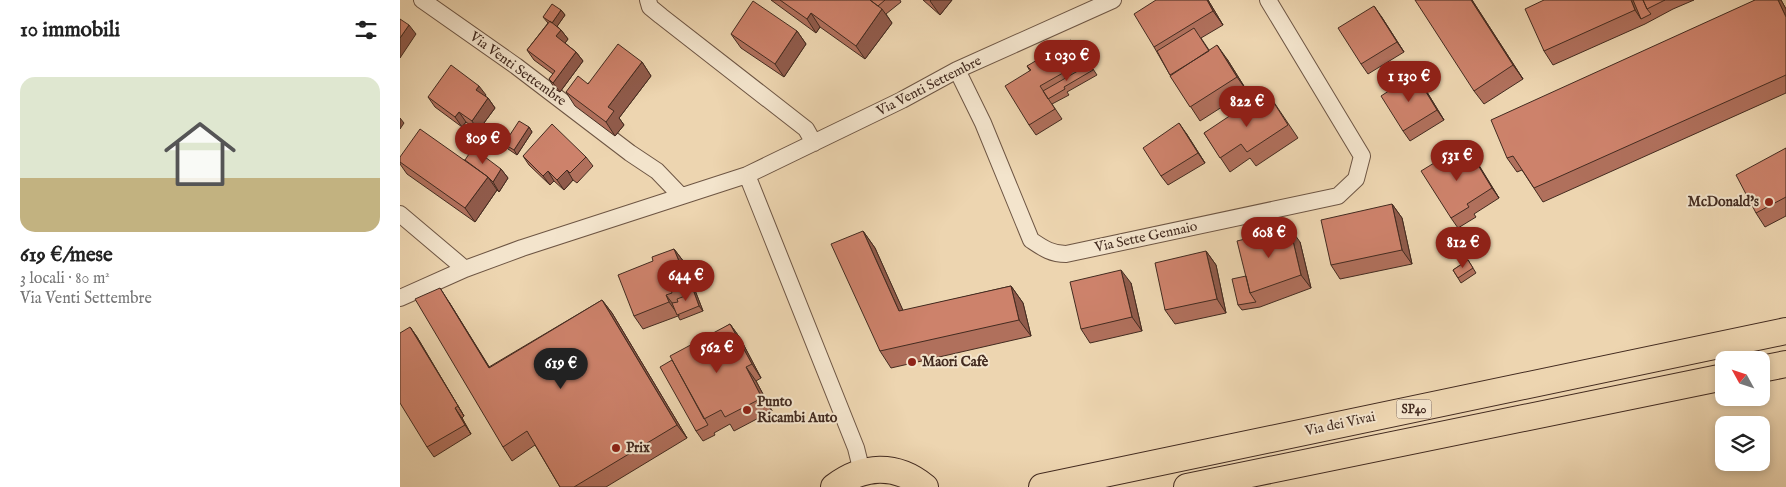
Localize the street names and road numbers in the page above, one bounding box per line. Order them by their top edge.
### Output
street label: Via Venti Settembre [465,27,570,111]
street label: Via Venti Settembre [873,52,985,121]
street label: Via Sette Gennaio [1092,217,1199,257]
road number: SP40 [1396,399,1432,418]
street label: Via dei Vivai [1302,408,1377,440]

